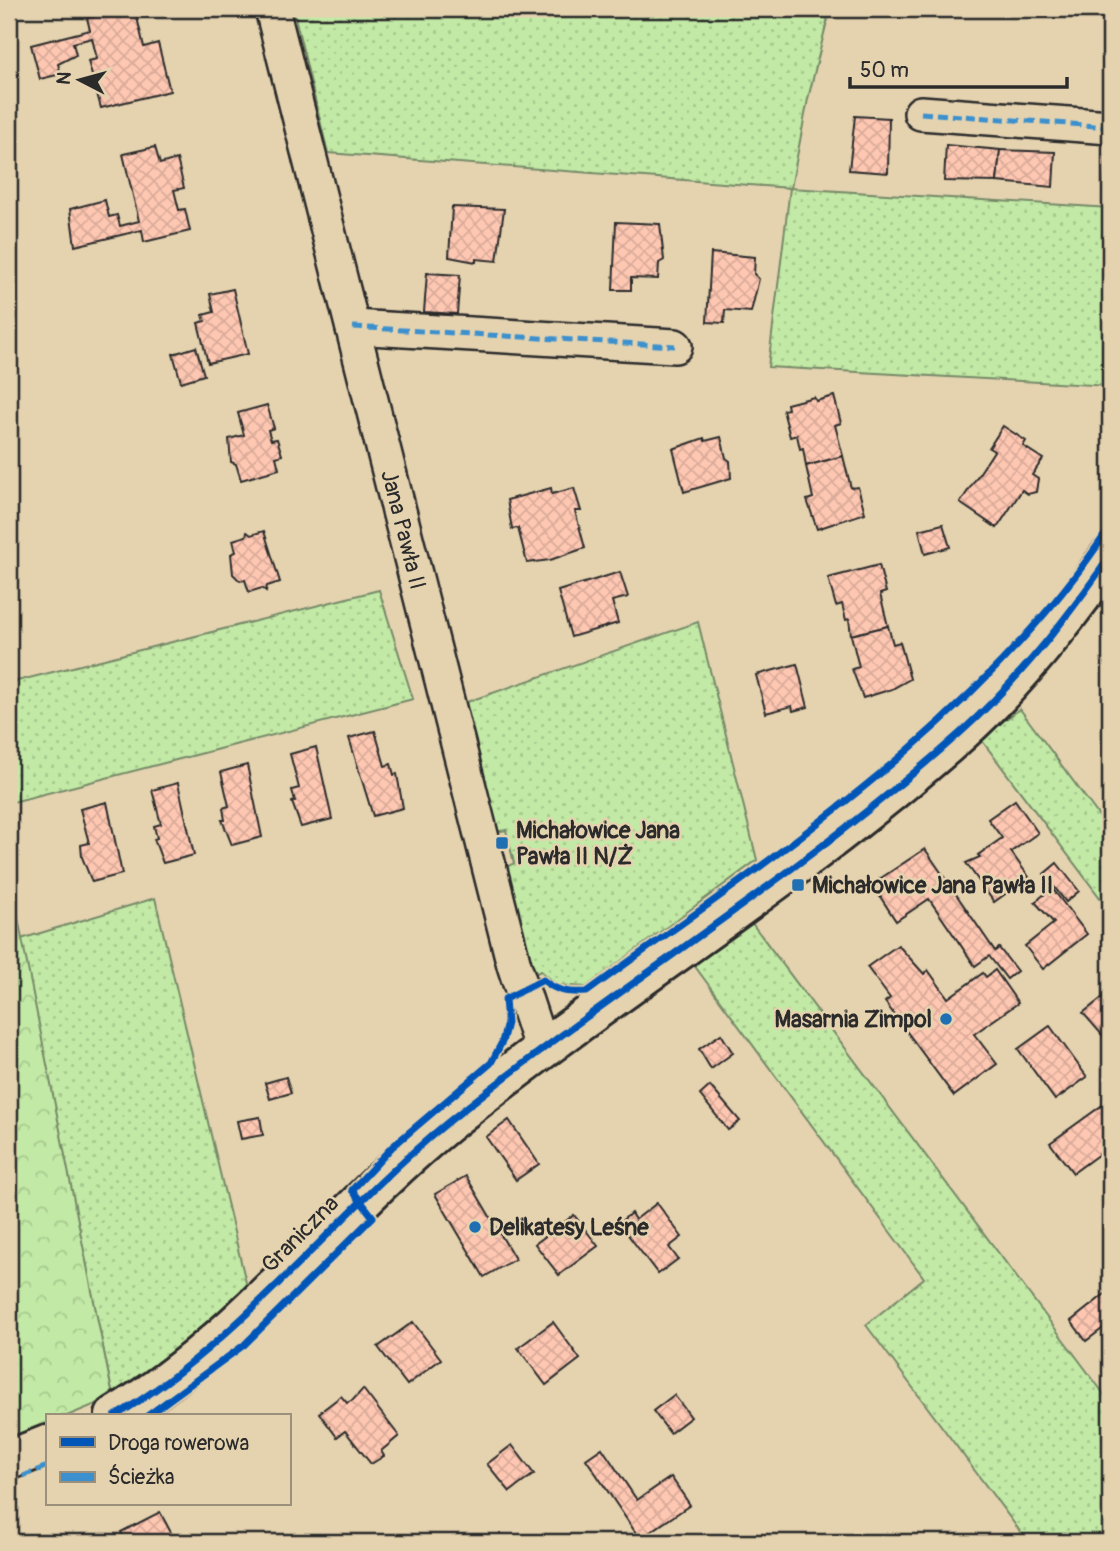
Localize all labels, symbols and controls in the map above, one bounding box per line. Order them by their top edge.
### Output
north arrow [46,46,116,116]
scale bar [850,46,1066,90]
text: 50 m [860,57,909,84]
text: N [51,71,77,86]
street label: Jana Pawła II [375,467,433,592]
place label: Michałowice Jana Pawła II N/Ż [516,816,680,871]
marker: Michałowice Jana Pawła II N/Ż [494,835,510,851]
place label: Michałowice Jana Pawła II [812,871,1053,900]
marker: Michałowice Jana Pawła II [790,877,806,893]
place label: Masarnia Zimpol [774,1005,932,1034]
marker: Masarnia Zimpol [938,1011,954,1027]
street label: Graniczna [255,1189,345,1279]
place label: Delikatesy Leśne [489,1213,649,1242]
marker: Delikatesy Leśne [467,1219,483,1235]
legend [46,1414,290,1506]
text: Droga rowerowa [108,1430,249,1457]
text: Ścieżka [108,1464,175,1491]

